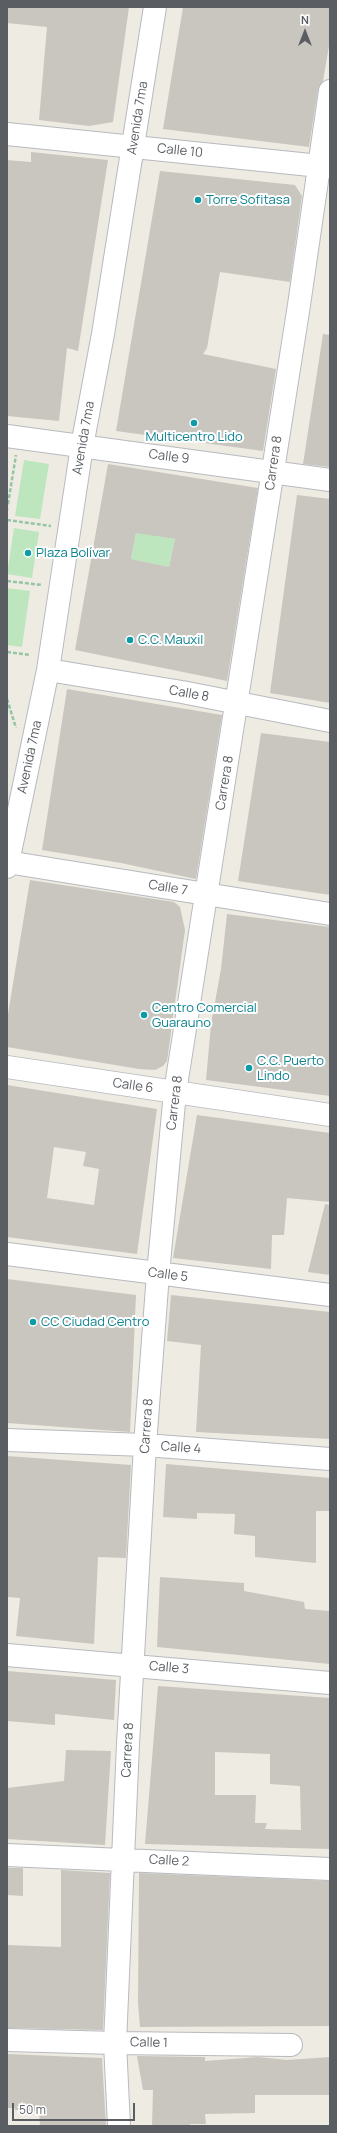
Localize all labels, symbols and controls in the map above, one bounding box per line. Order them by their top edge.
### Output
north arrow [285,12,325,52]
text: N [301,12,309,27]
street label: Avenida 7ma [124,80,152,156]
street label: Calle 10 [156,141,204,161]
place label: Torre Sofitasa [206,192,290,208]
marker: Torre Sofitasa [193,195,203,205]
street label: Avenida 7ma [70,400,98,476]
marker: Multicentro Lido [189,418,199,428]
place label: Multicentro Lido [145,429,243,445]
street label: Carrera 8 [262,435,286,491]
street label: Calle 9 [148,447,190,467]
place label: Plaza Bolívar [36,545,110,561]
marker: Plaza Bolívar [23,548,33,558]
place label: C.C. Mauxil [138,632,203,648]
marker: C.C. Mauxil [125,635,135,645]
street label: Calle 8 [168,683,210,705]
street label: Avenida 7ma [15,719,45,795]
street label: Carrera 8 [213,755,237,811]
street label: Calle 7 [147,877,189,899]
place label: Centro Comercial Guarauno [152,1000,257,1031]
marker: Centro Comercial Guarauno [139,1010,149,1020]
place label: C.C. Puerto Lindo [257,1053,324,1084]
marker: C.C. Puerto Lindo [244,1063,254,1073]
street label: Calle 6 [112,1075,154,1097]
street label: Carrera 8 [164,1075,186,1131]
street label: Calle 5 [147,1265,189,1285]
place label: CC Ciudad Centro [41,1314,149,1330]
marker: CC Ciudad Centro [28,1317,38,1327]
street label: Carrera 8 [137,1398,157,1454]
street label: Calle 4 [160,1439,202,1457]
street label: Calle 3 [148,1658,190,1678]
street label: Carrera 8 [119,1722,137,1778]
street label: Calle 2 [149,1852,189,1870]
street label: Calle 1 [130,2035,168,2051]
scale bar [14,2095,137,2121]
text: 50 m [19,2101,46,2118]

